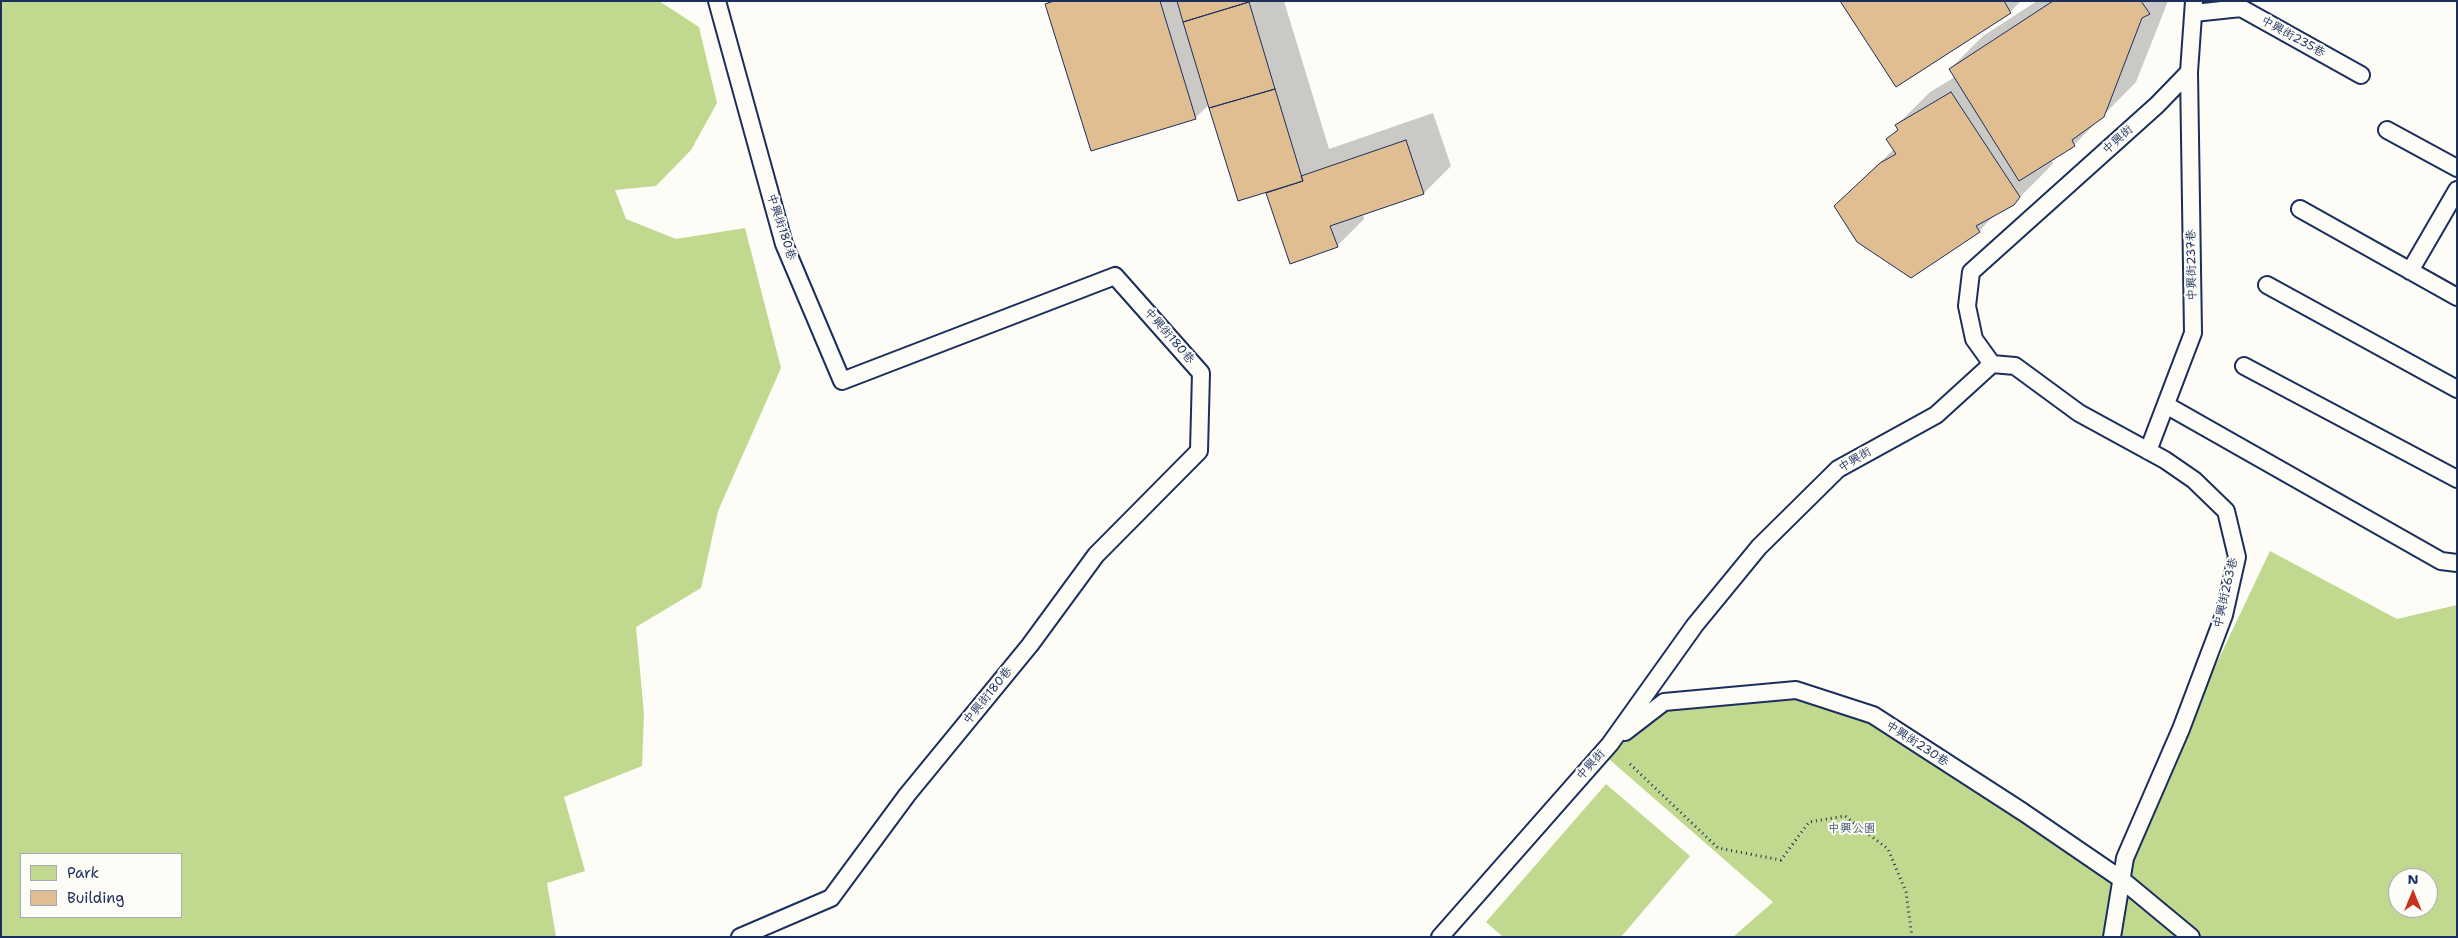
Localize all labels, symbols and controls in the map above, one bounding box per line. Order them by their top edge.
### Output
street label: 中興街235巷 [2258,13,2328,61]
street label: 中興街 [2100,123,2136,157]
street label: 中興街180巷 [763,192,799,262]
street label: 中興街237巷 [2184,229,2200,301]
street label: 中興街180巷 [1141,305,1197,367]
street label: 中興街 [1836,445,1874,475]
street label: 中興街263巷 [2211,556,2241,630]
street label: 中興街180巷 [961,665,1015,727]
street label: 中興街230巷 [1883,718,1951,770]
street label: 中興街 [1574,747,1608,783]
park label: 中興公園 [1828,822,1876,836]
legend [20,853,182,918]
text: Park [67,863,99,883]
north arrow [2388,868,2438,918]
text: N [2407,870,2419,888]
text: Building [67,888,124,908]

